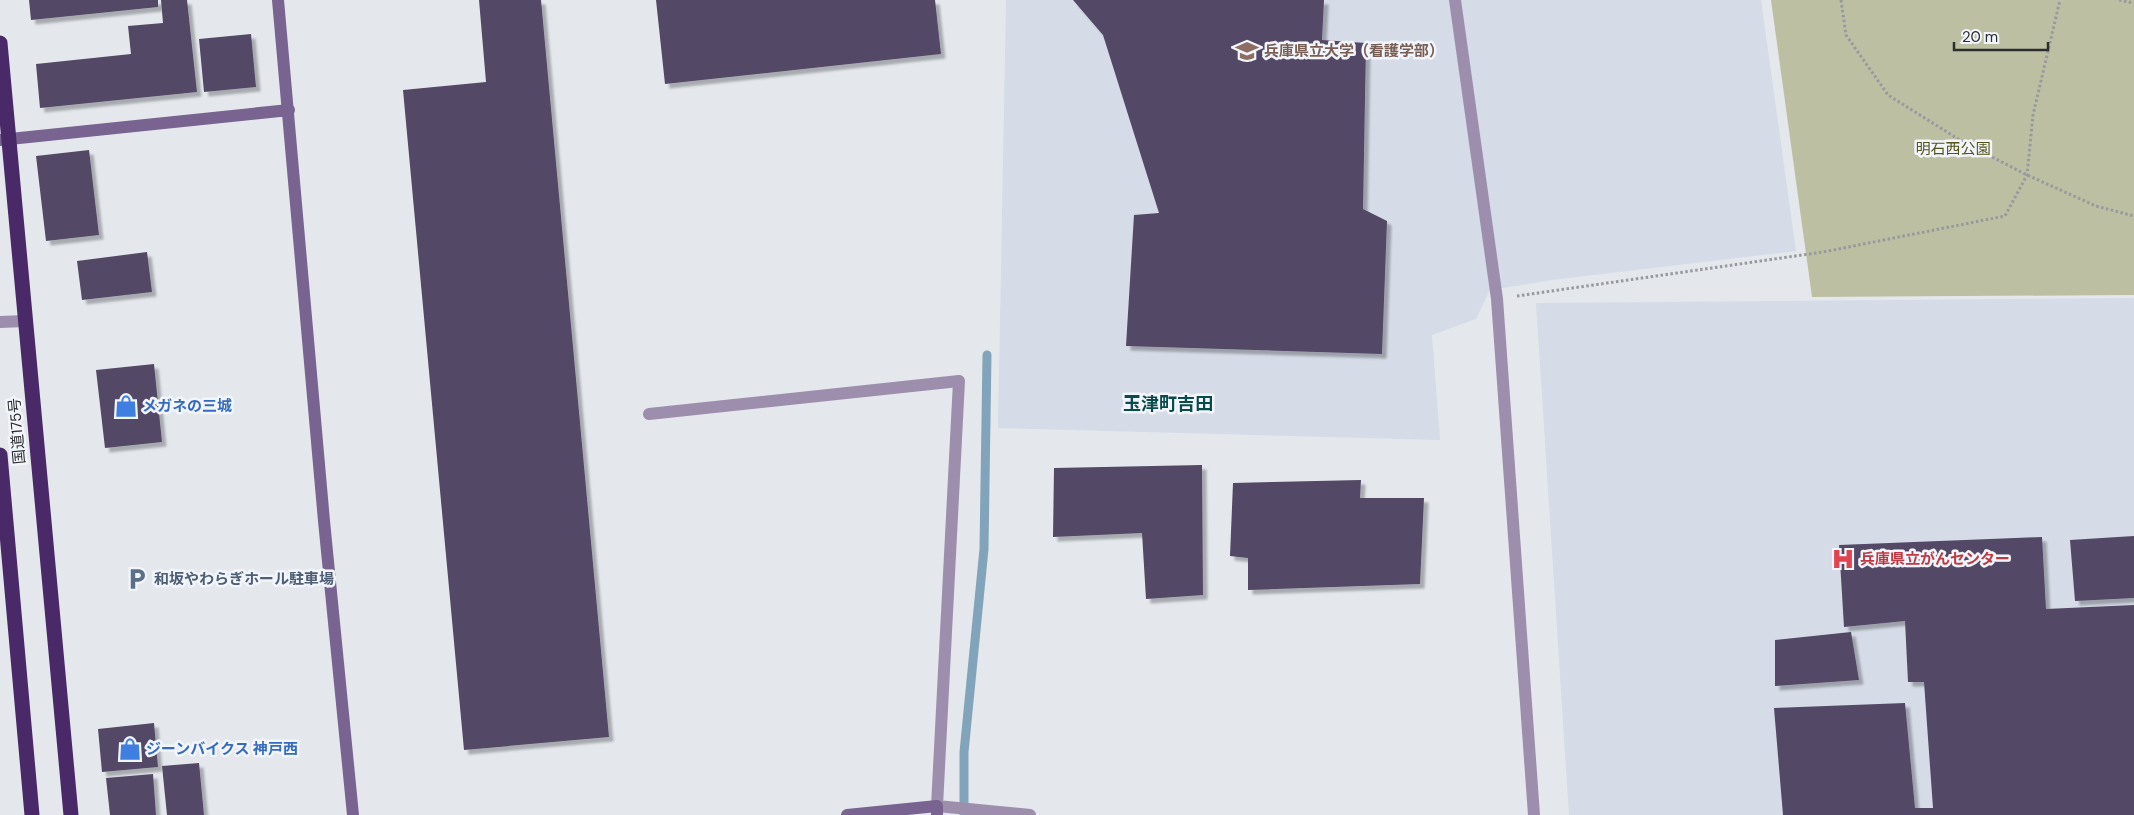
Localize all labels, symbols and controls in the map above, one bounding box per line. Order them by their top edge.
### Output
scale bar [1954,20,2048,52]
text: 20 m [1962,27,1998,47]
school or university icon: 兵庫県立大学（看護学部） [1234,38,1260,64]
place label: 兵庫県立大学（看護学部） [1264,41,1444,61]
park label: 明石西公園 [1915,139,1991,159]
district label: 玉津町吉田 [1123,392,1213,416]
shop icon: メガネの三城 [113,393,139,419]
place label: メガネの三城 [142,396,232,416]
street label: 国道175号 [4,397,30,465]
hospital icon: 兵庫県立がんセンター [1830,546,1856,572]
place label: 兵庫県立がんセンター [1860,549,2010,569]
parking icon: 和坂やわらぎホール駐車場 [124,566,150,592]
place label: 和坂やわらぎホール駐車場 [154,569,334,589]
shop icon: ジーンバイクス 神戸西 [117,736,143,762]
place label: ジーンバイクス 神戸西 [146,739,298,759]

